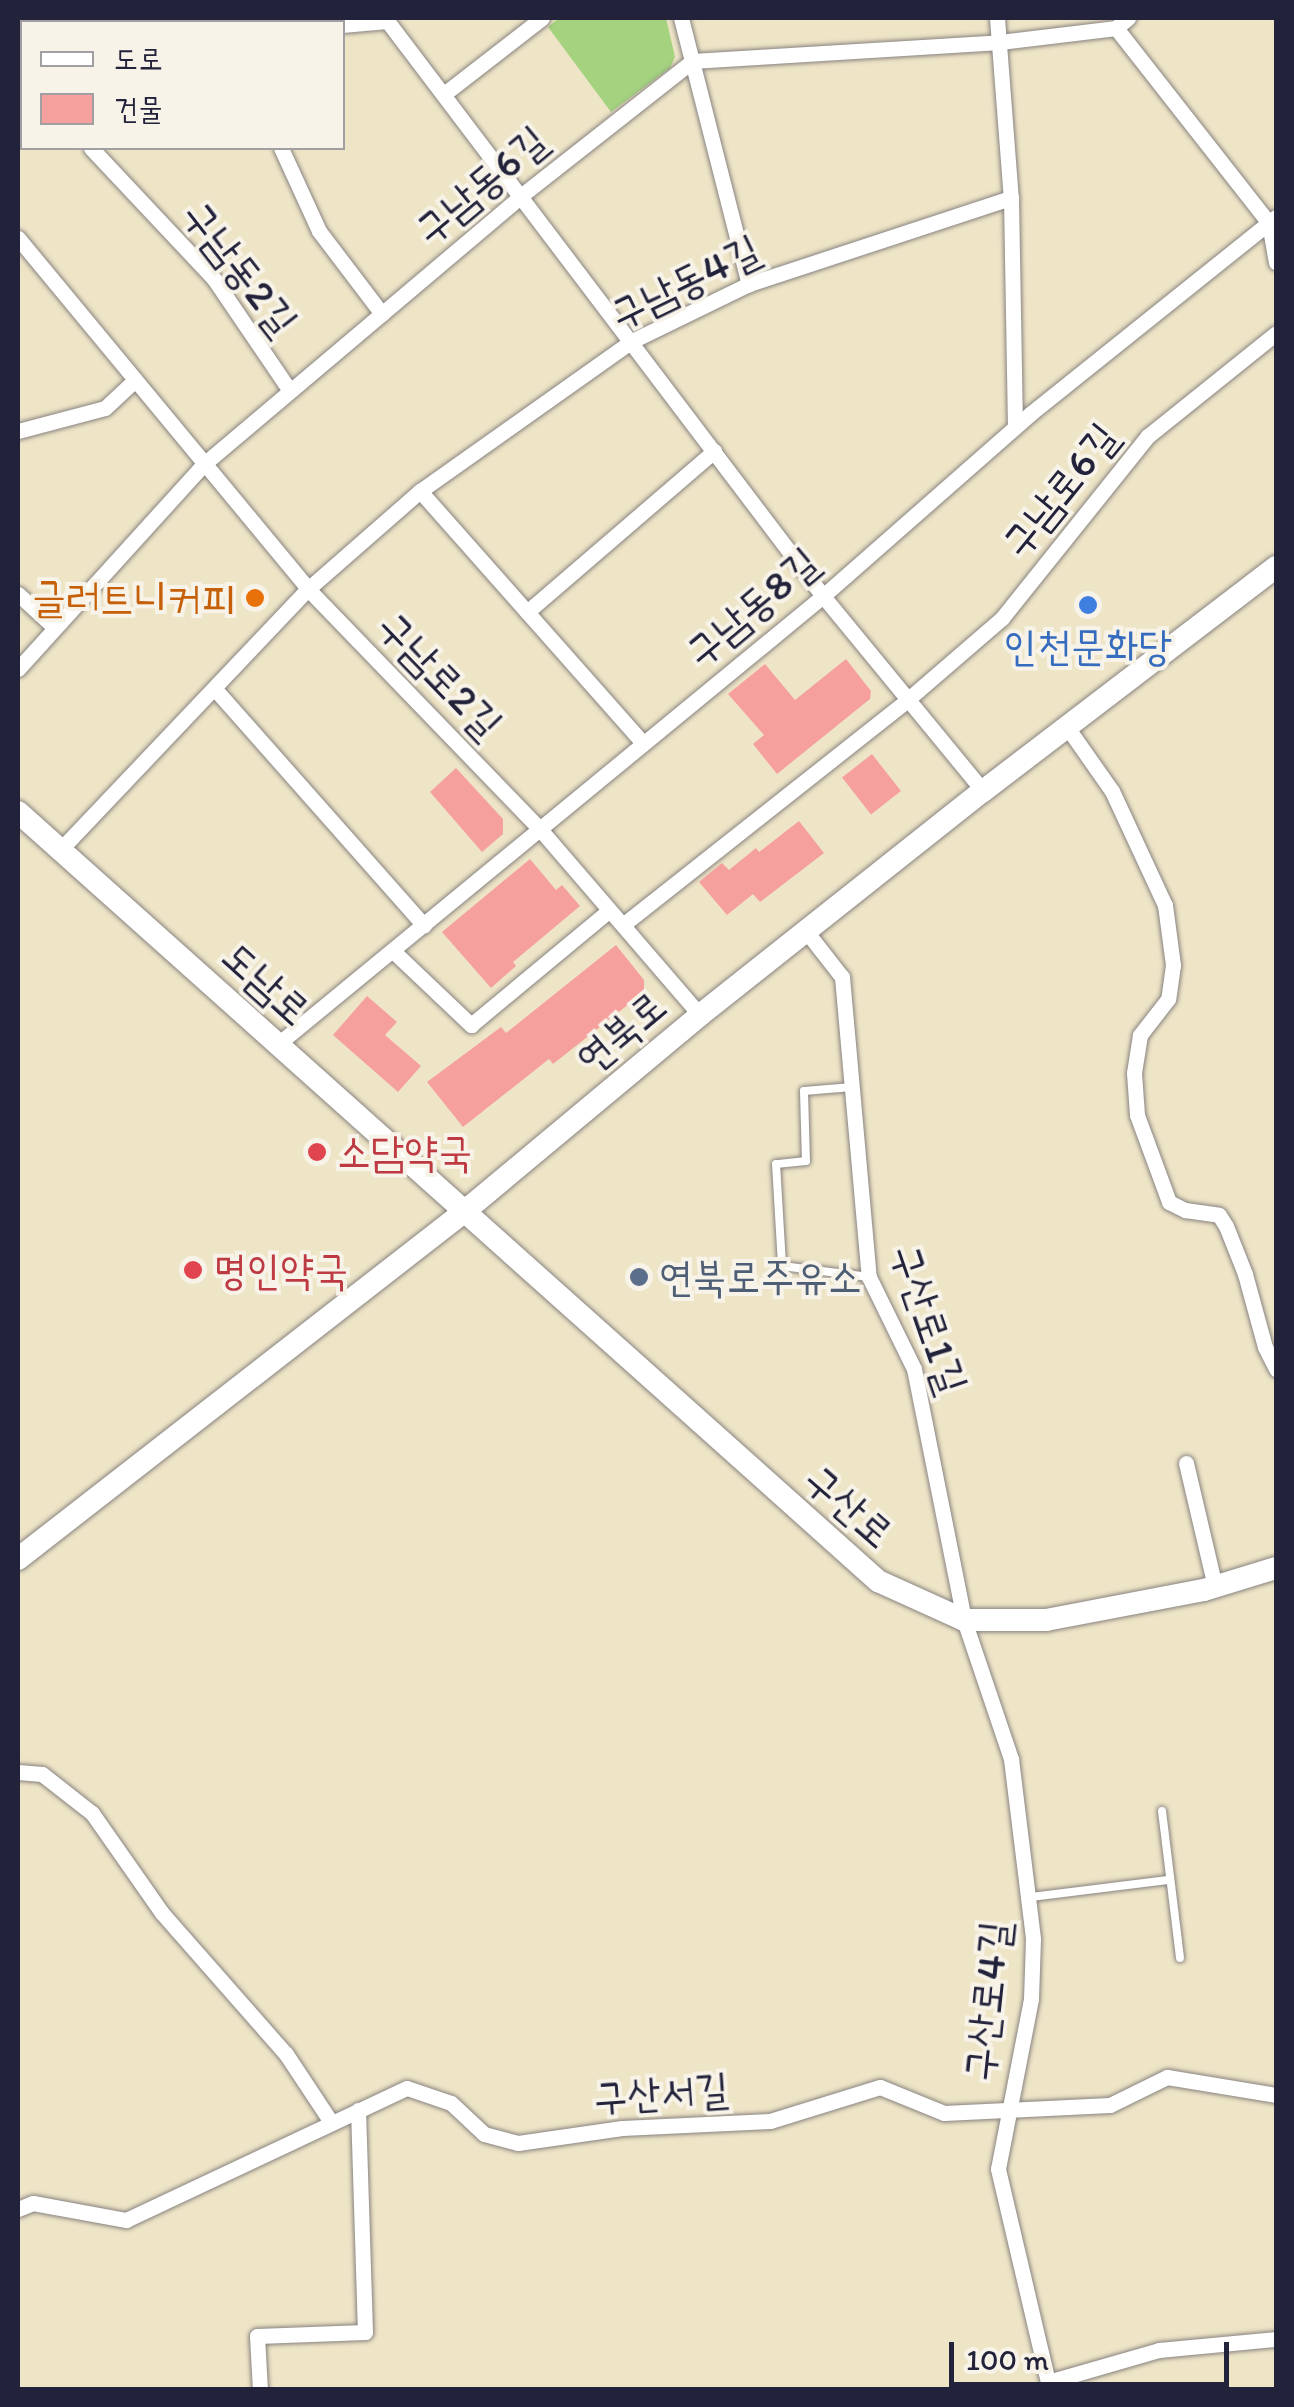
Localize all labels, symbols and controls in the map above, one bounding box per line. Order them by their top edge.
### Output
legend [20,20,345,150]
text: 도로 [114,40,162,77]
text: 건물 [114,90,162,127]
street label: 구남동6길 [405,115,557,255]
street label: 구남동2길 [172,191,308,345]
street label: 구남동4길 [602,224,768,340]
street label: 구남로6길 [991,413,1129,567]
street label: 구남동8길 [675,537,829,677]
place label: 글러트니커피 [32,573,235,623]
marker: 글러트니커피 [244,587,266,609]
marker: 인천문화당 [1077,594,1099,616]
street label: 구남로2길 [367,601,513,749]
place label: 인천문화당 [1004,621,1172,671]
street label: 도남로 [211,930,321,1036]
street label: 연북로 [566,980,676,1084]
place label: 소담약국 [337,1127,472,1177]
marker: 소담약국 [306,1141,328,1163]
street label: 구산로1길 [880,1238,978,1400]
place label: 명인약국 [213,1245,348,1295]
place label: 연북로주유소 [659,1252,862,1302]
marker: 명인약국 [182,1259,204,1281]
marker: 연북로주유소 [628,1266,650,1288]
street label: 구산로 [794,1454,904,1558]
street label: 구산로4길 [954,1919,1020,2083]
street label: 구산서길 [592,2063,730,2123]
scale bar [954,2322,1234,2384]
text: 100 m [966,2341,1049,2378]

